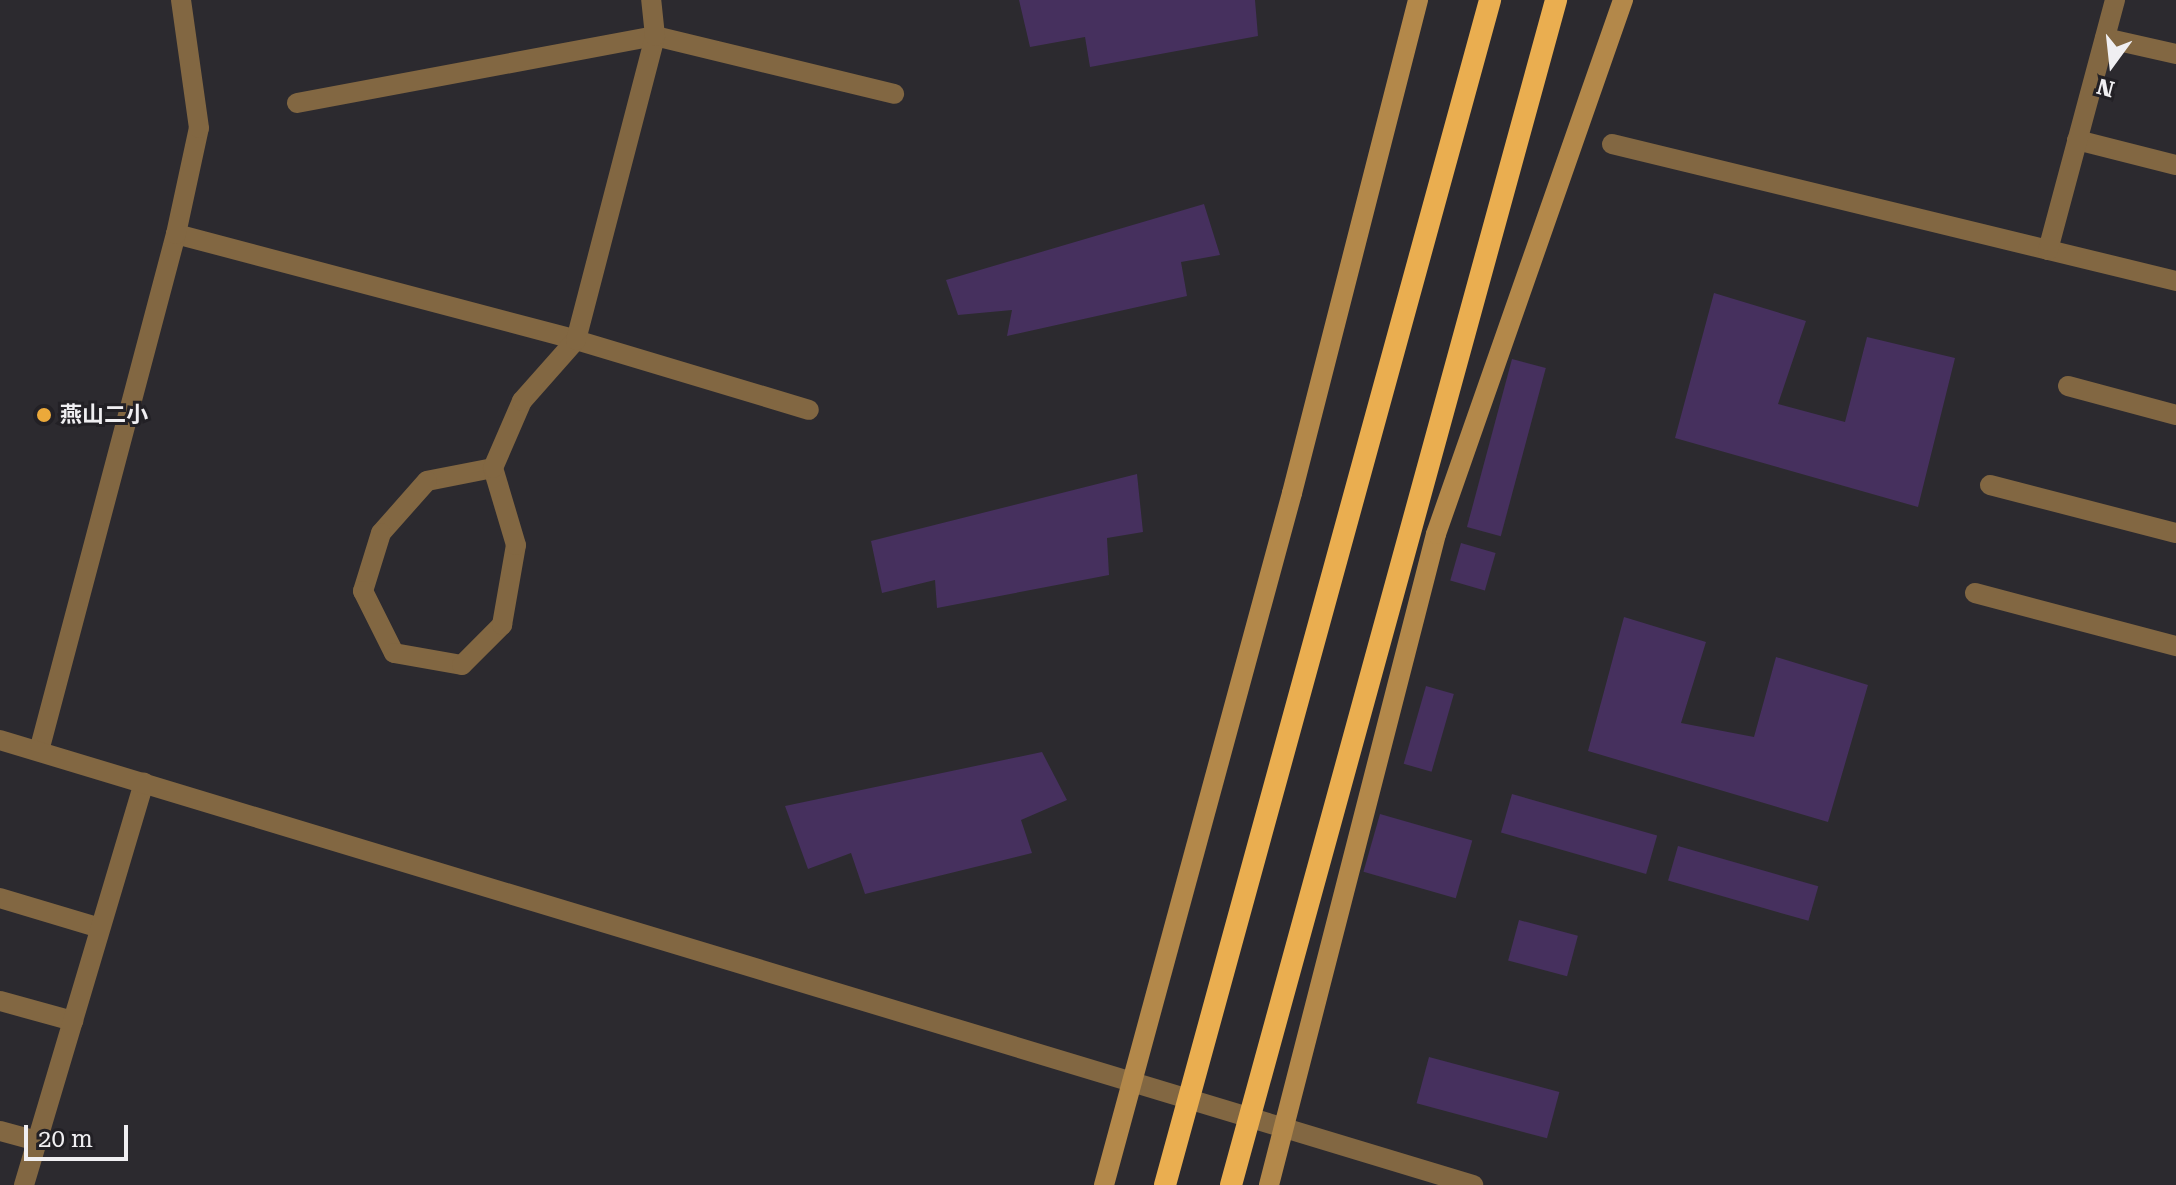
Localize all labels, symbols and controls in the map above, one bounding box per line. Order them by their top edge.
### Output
north arrow [2072,24,2152,104]
text: N [2094,73,2117,102]
place label: 燕山二小 [60,402,148,428]
marker: 燕山二小 [35,406,53,424]
scale bar [28,1109,132,1159]
text: 20 m [38,1125,93,1153]

